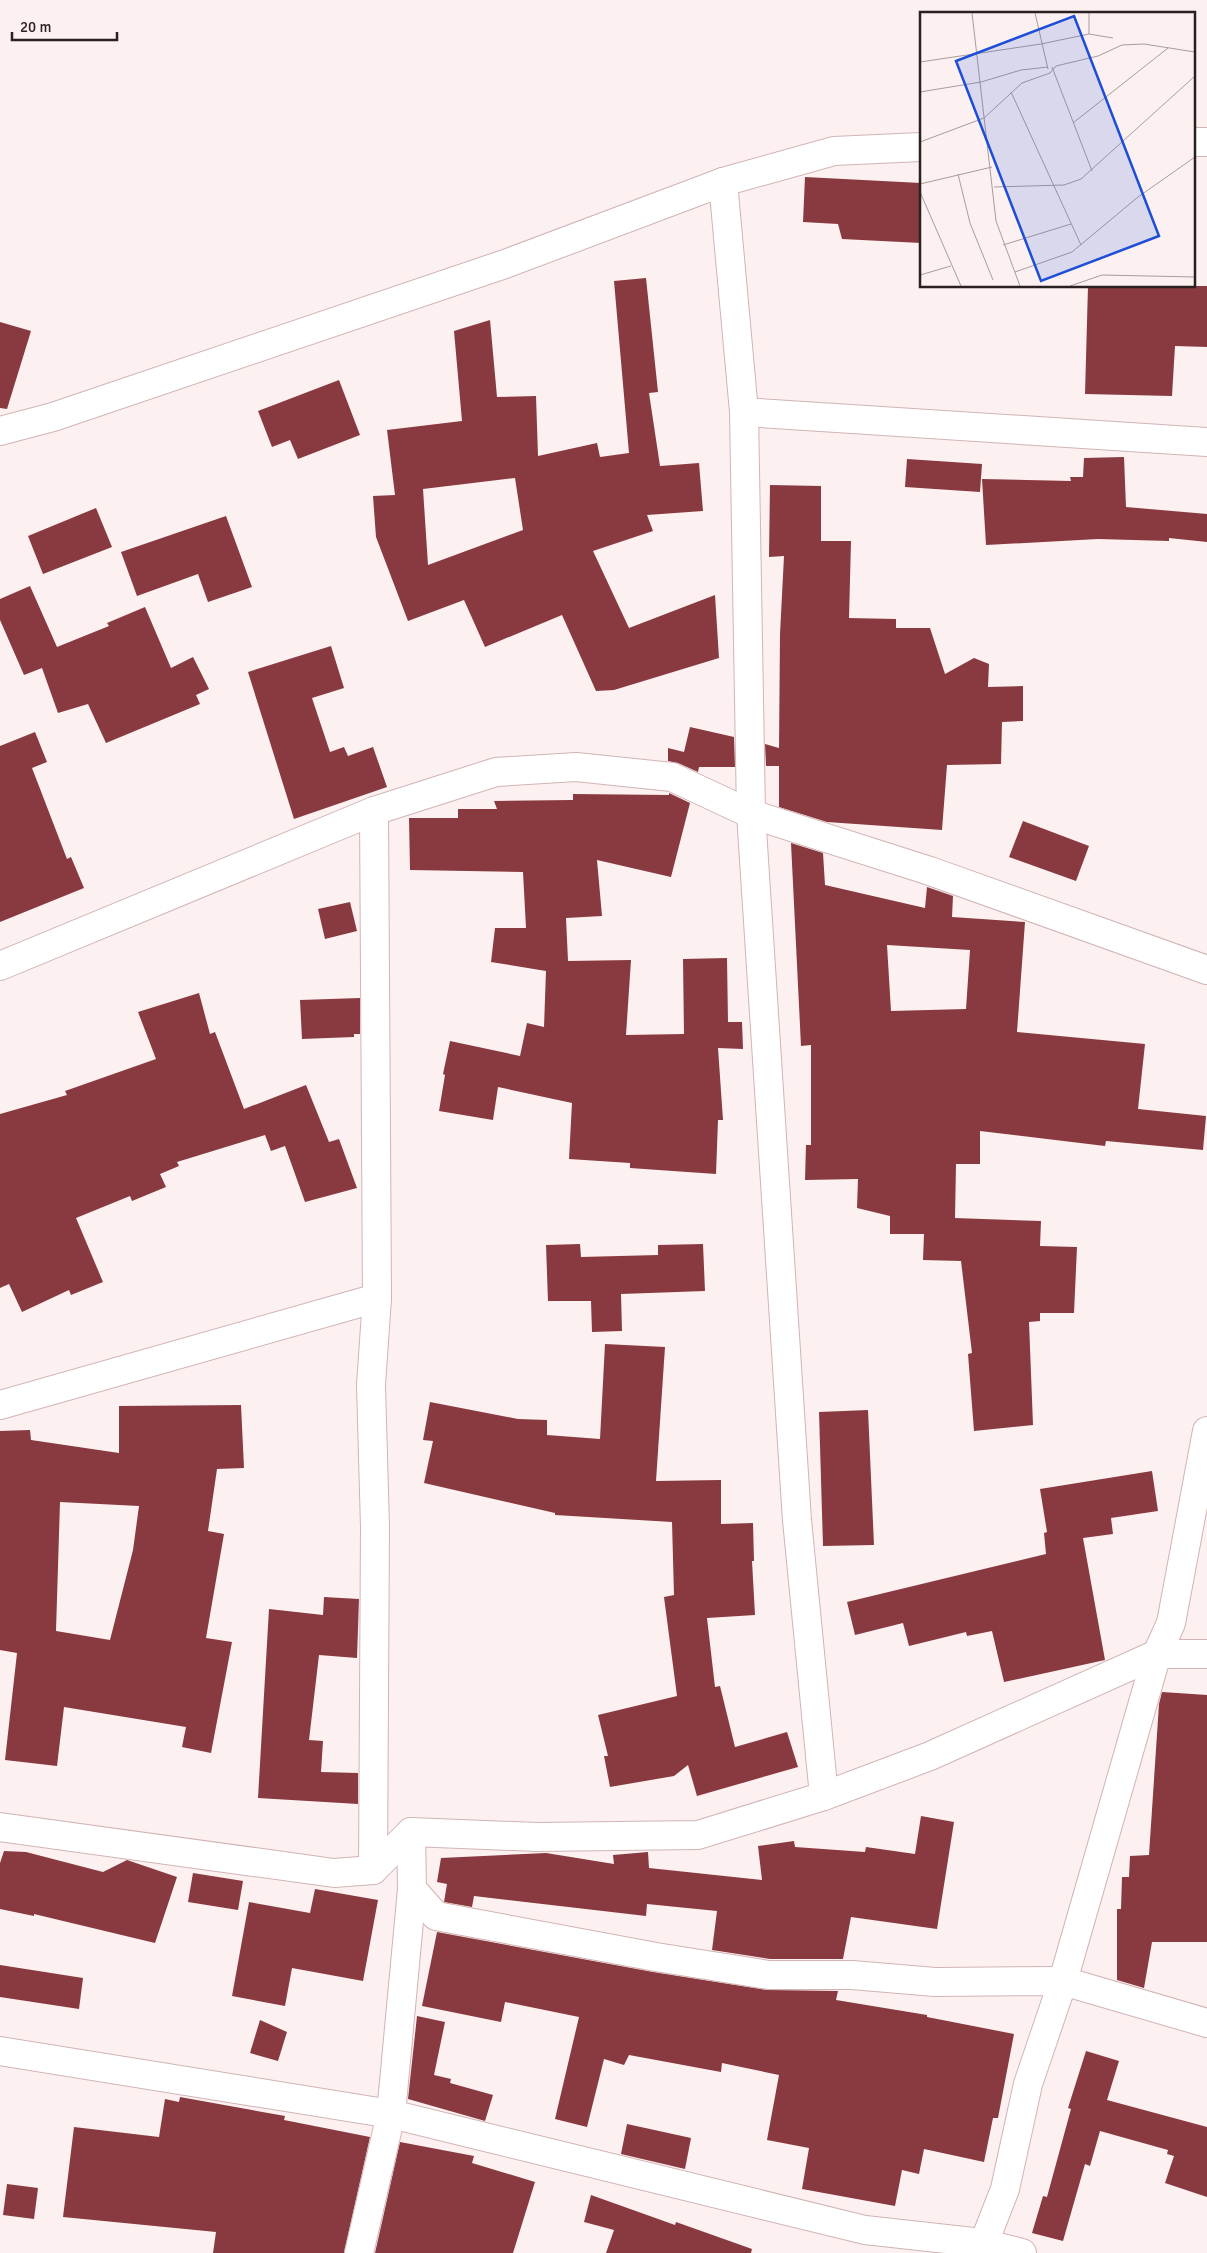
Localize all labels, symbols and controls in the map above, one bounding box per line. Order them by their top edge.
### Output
scale bar [12,10,118,42]
inset map [920,12,1194,288]
text: 20 m [20,18,51,36]

